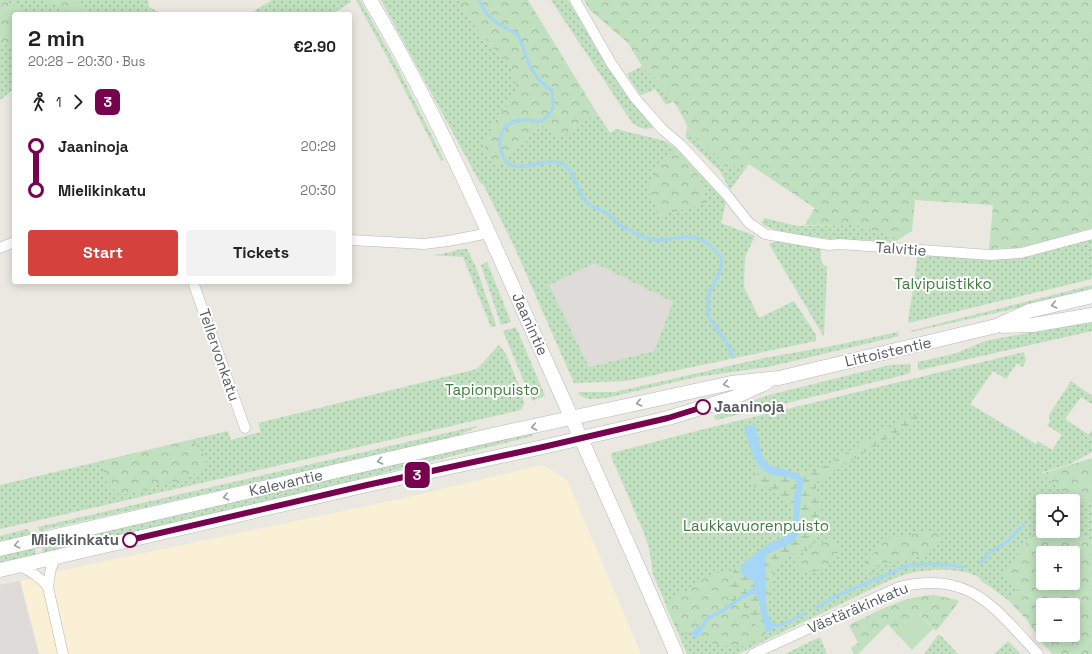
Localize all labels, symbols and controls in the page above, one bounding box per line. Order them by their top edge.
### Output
text: 2 min [28,24,85,52]
text: €2.90 [293,37,336,56]
text: 20:28 – 20:30 · Bus [28,53,145,70]
icon: walk [28,91,50,113]
icon: forward [67,91,89,113]
text: 3 [103,93,112,111]
text: 1 [56,94,61,111]
text: Jaaninoja [58,137,128,156]
text: 20:29 [301,138,336,155]
text: Mielikinkatu [58,181,146,200]
text: 20:30 [300,182,336,199]
button: Start [28,230,178,276]
button: Tickets [186,230,336,276]
street label: Talvitie [875,237,927,260]
park label: Talvipuistikko [894,274,992,293]
street label: Jaanintie [508,289,553,358]
one-way arrow [1051,301,1057,309]
street label: Tellervonkatu [195,306,244,404]
street label: Littoistentie [843,332,933,371]
one-way arrow [723,379,729,387]
park label: Tapionpuisto [445,380,539,399]
place label: Jaaninoja [714,397,785,416]
one-way arrow [636,399,642,407]
marker: Jaaninoja [695,399,711,415]
one-way arrow [531,422,537,430]
one-way arrow [377,457,383,465]
line badge: 3 [404,462,430,488]
street label: Kalevantie [247,465,325,500]
text: 3 [413,466,421,484]
one-way arrow [223,492,229,500]
map controls [1036,494,1080,642]
button: locate [1036,494,1080,538]
park label: Laukkavuorenpuisto [683,516,829,535]
place label: Mielikinkatu [31,530,119,549]
marker: Mielikinkatu [122,532,138,548]
one-way arrow [14,541,21,549]
button: + [1036,546,1080,590]
street label: Västäräkinkatu [805,578,911,637]
button: − [1036,598,1080,642]

